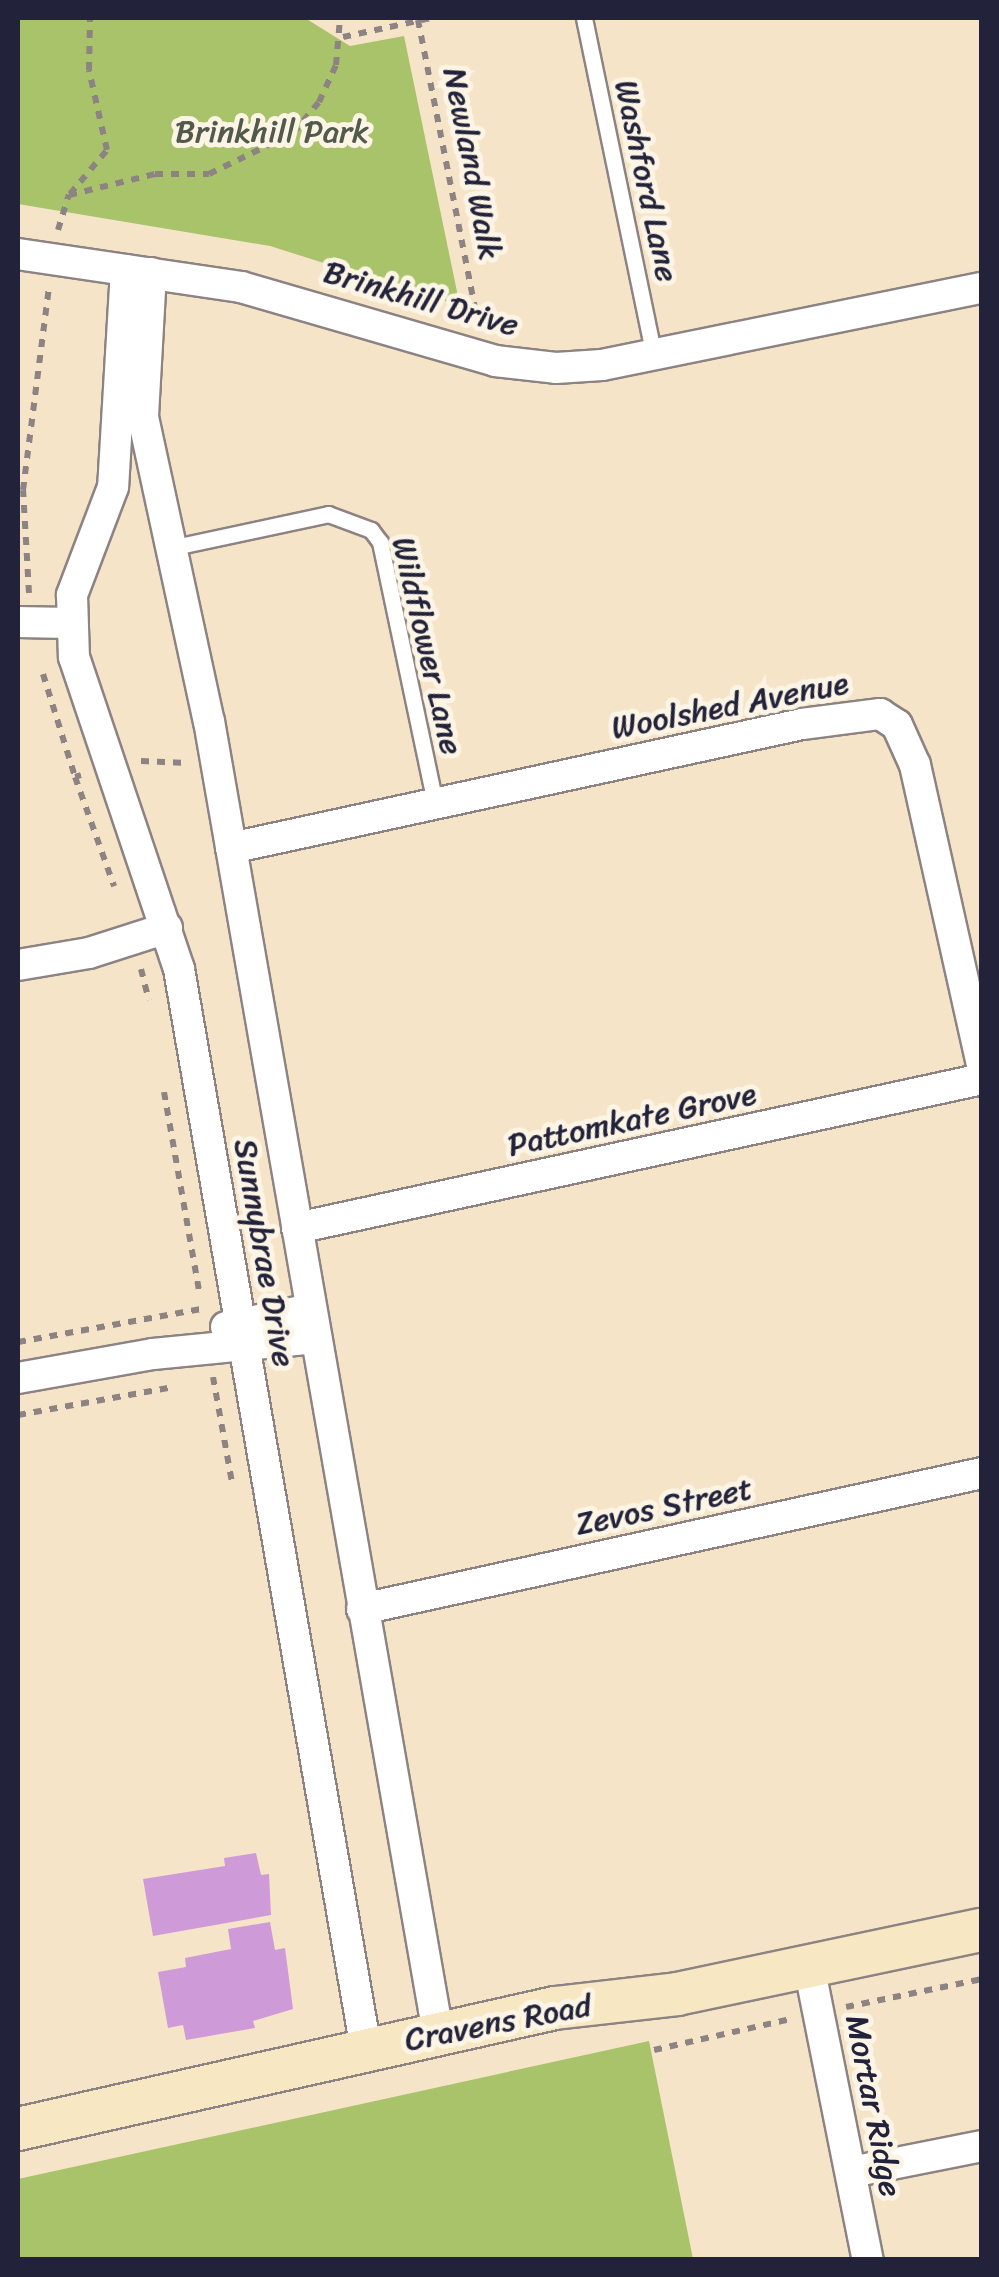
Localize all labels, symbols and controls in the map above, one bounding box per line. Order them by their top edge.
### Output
street label: Newland Walk [435,64,509,264]
street label: Washford Lane [606,77,686,285]
park label: Brinkhill Park [175,113,369,151]
street label: Brinkhill Drive [319,253,523,345]
street label: Wildflower Lane [383,533,471,759]
street label: Woolshed Avenue [608,664,852,748]
street label: Pattomkate Grove [504,1075,760,1165]
street label: Sunnybrae Drive [225,1136,303,1370]
street label: Zevos Street [571,1469,757,1545]
street label: Cravens Road [401,1986,595,2060]
street label: Mortar Ridge [837,2012,909,2200]

